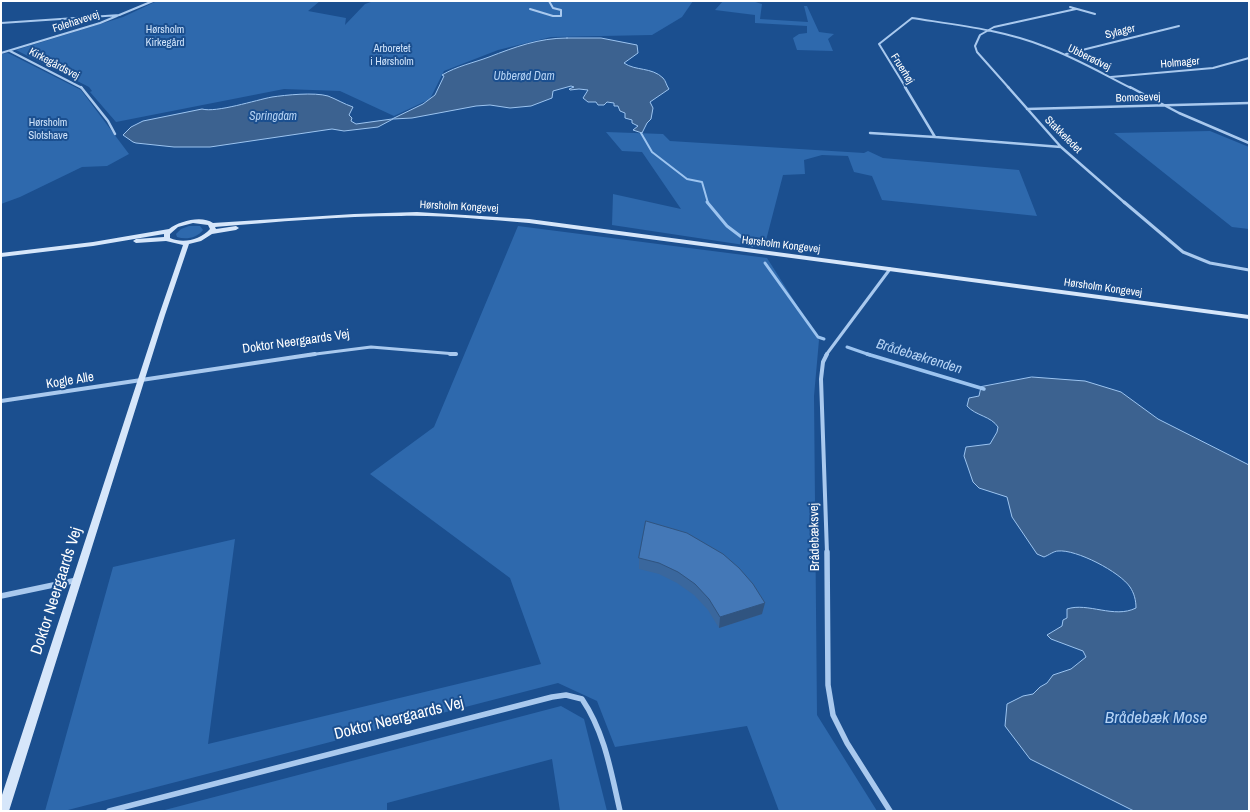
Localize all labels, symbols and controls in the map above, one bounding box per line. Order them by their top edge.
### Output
street label: Folehavevej [51,8,101,36]
street label: Sylager [1104,22,1136,42]
park label: Hørsholm Kirkegård [145,23,185,49]
park label: Arboretet i Hørsholm [370,42,414,68]
street label: Ubberødvej [1065,42,1113,74]
street label: Kirkegårdsvej [27,45,81,83]
street label: Fruerhøj [888,51,916,87]
street label: Holmager [1160,55,1200,71]
water label: Ubberød Dam [493,70,555,84]
street label: Bomosevej [1115,91,1161,105]
water label: Springdam [249,110,297,124]
street label: Stakkeledet [1042,114,1084,156]
park label: Hørsholm Slotshave [28,116,68,142]
street label: Hørsholm Kongevej [419,198,499,216]
street label: Hørsholm Kongevej [741,234,821,256]
street label: Hørsholm Kongevej [1063,276,1143,300]
street label: Doktor Neergaards Vej [242,327,350,357]
water label: Brådebækrenden [874,336,964,378]
street label: Kogle Alle [45,370,95,392]
street label: Brådebæksvej [807,503,823,571]
street label: Doktor Neergaards Vej [27,525,87,657]
street label: Doktor Neergaards Vej [332,694,466,744]
water label: Brådebæk Mose [1105,708,1207,728]

